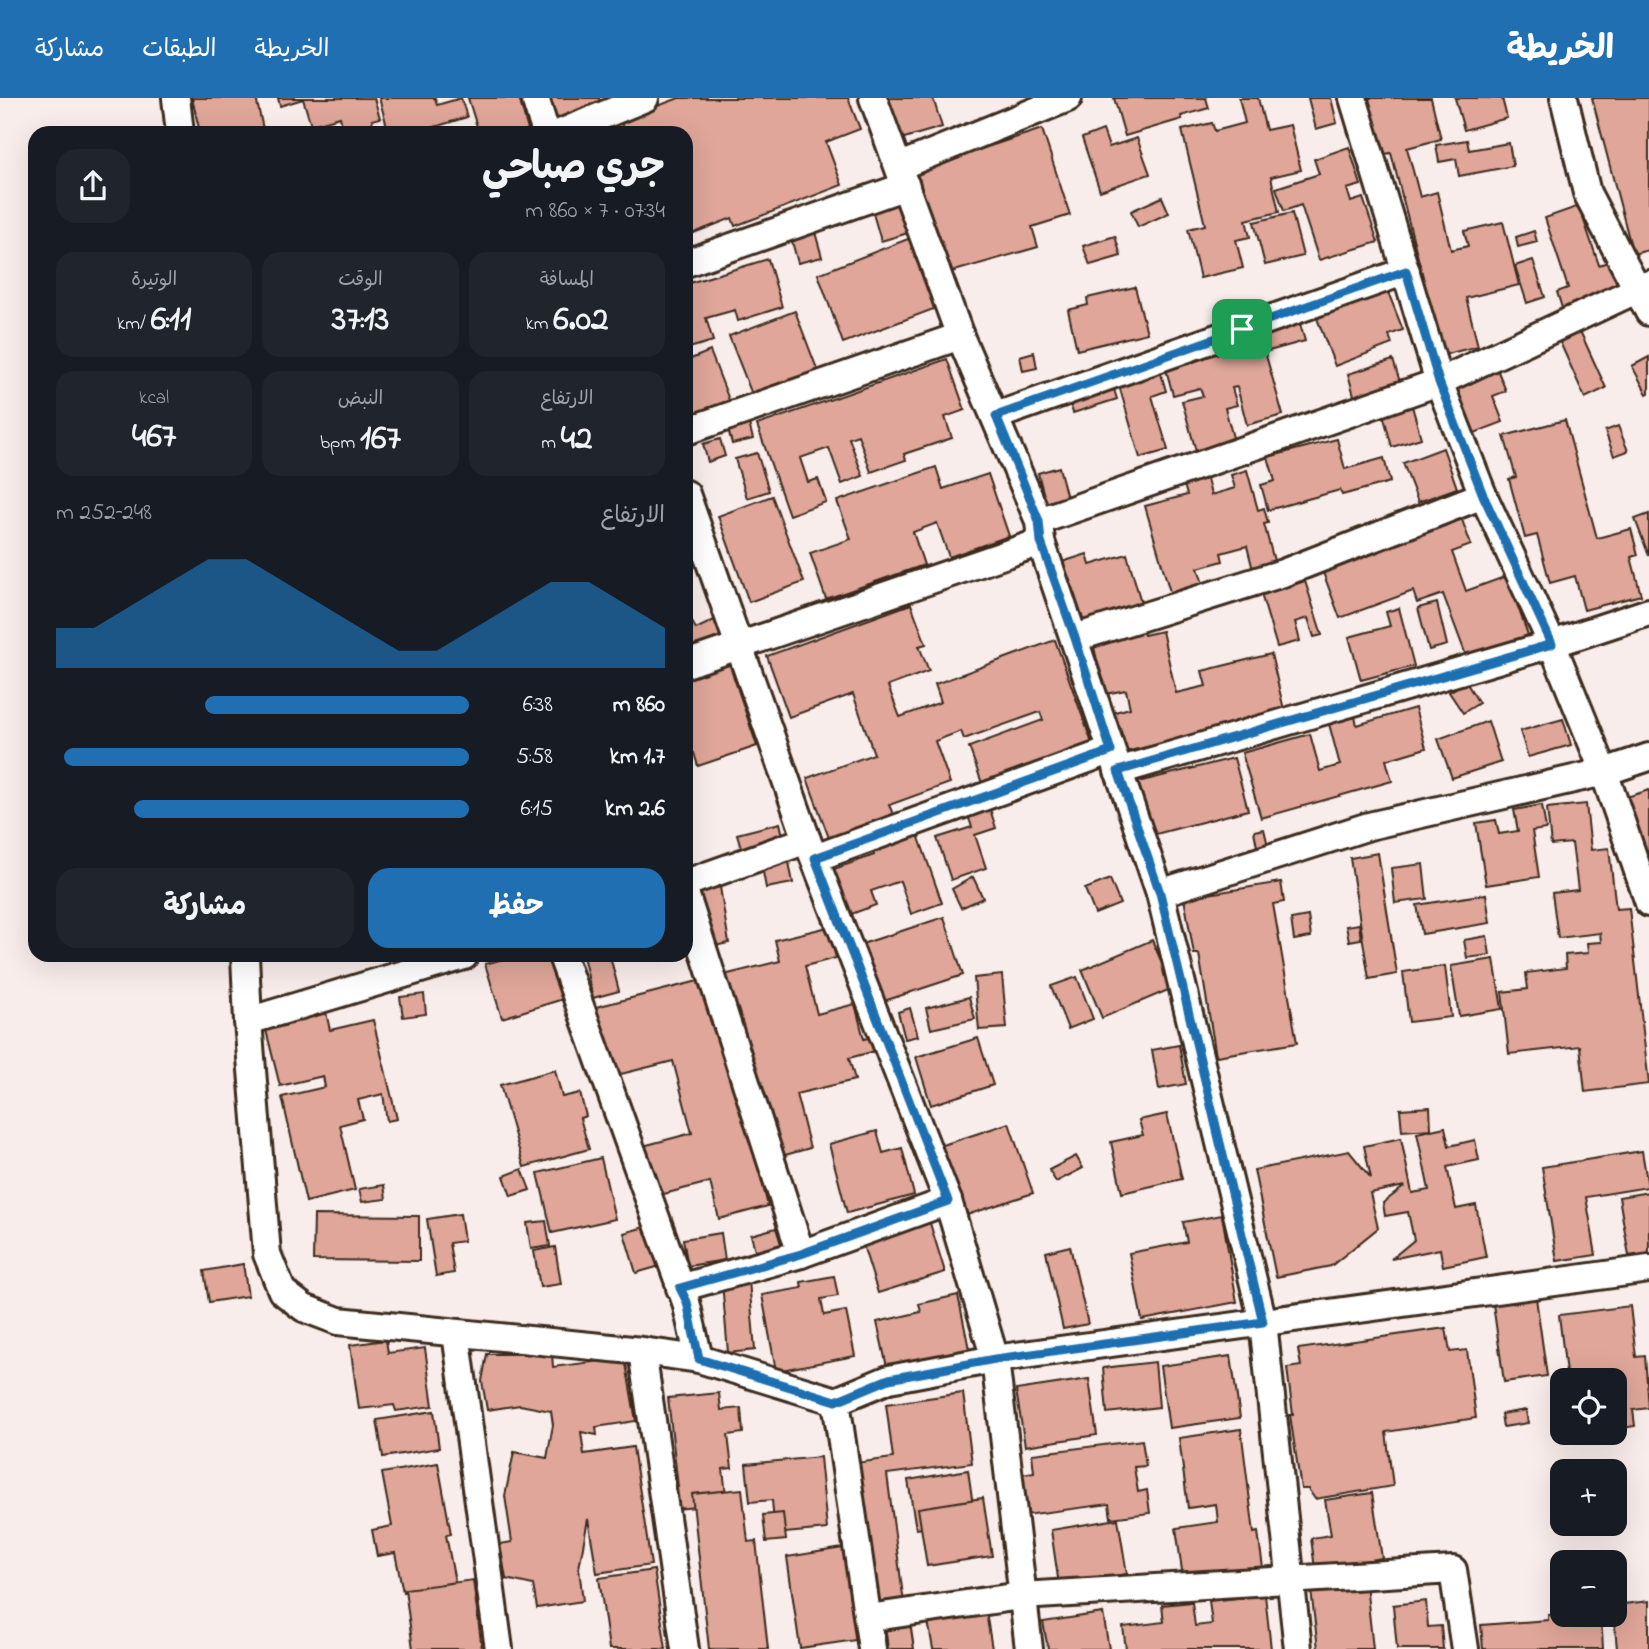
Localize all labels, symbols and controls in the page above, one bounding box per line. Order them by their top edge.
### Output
text: الخريطة [1507,26,1614,74]
text: مشاركة [35,33,104,68]
text: الطبقات [142,33,217,68]
text: الخريطة [255,33,329,68]
text: جري صباحي [482,141,665,197]
button: share [56,149,130,223]
text: 07:34 · 7 × 860 m [525,195,665,228]
text: الوتيرة [131,267,177,294]
text: الوقت [338,267,383,294]
text: المسافة [540,267,594,294]
text: 6:11 [151,295,191,346]
text: 37:13 [332,295,389,346]
text: 6.02 [553,295,608,346]
pin [1212,299,1272,359]
icon: arrive [1223,310,1261,348]
text: /km [117,311,151,338]
text: km [525,311,553,338]
text: kcal [139,385,169,412]
text: النبض [338,386,383,413]
text: الارتفاع [540,386,593,413]
text: 467 [132,412,176,463]
text: 167 [360,414,401,465]
text: 42 [561,414,593,465]
text: bpm [320,430,360,457]
text: m [541,430,561,457]
text: 248–252 m [56,497,152,530]
text: الارتفاع [601,500,665,533]
text: 6:38 [523,689,553,722]
text: 860 m [613,689,665,722]
text: 5:58 [516,741,553,774]
text: 1.7 km [610,741,665,774]
text: 6:15 [520,793,553,826]
text: 2.6 km [605,793,665,826]
button: مشاركة [56,868,354,948]
button: حفظ [368,868,665,948]
map controls [1550,1368,1627,1627]
button: locate [1550,1368,1627,1445]
button: + [1550,1459,1627,1536]
button: − [1550,1550,1627,1627]

